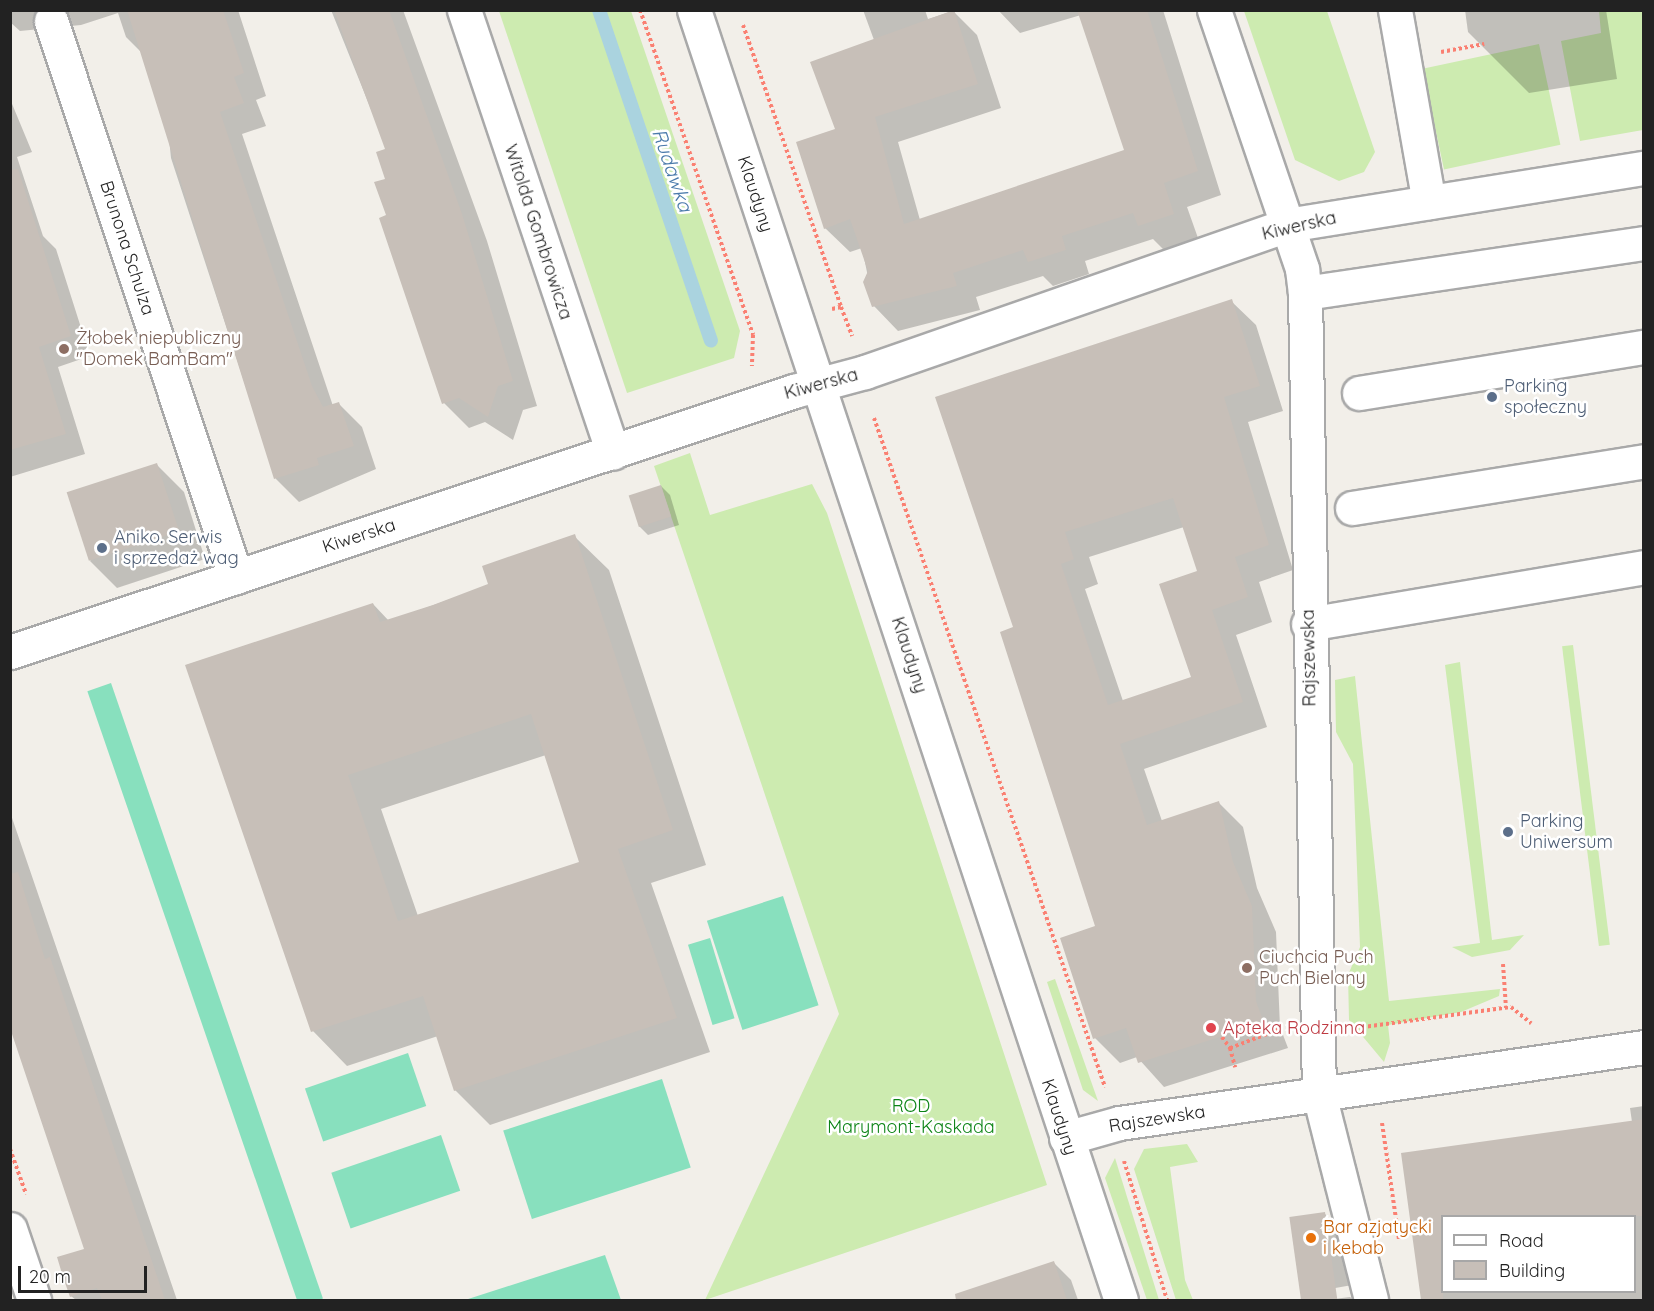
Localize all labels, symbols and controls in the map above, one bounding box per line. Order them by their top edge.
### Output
water label: Rudawka [648,125,698,215]
street label: Witolda Gombrowicza [499,142,577,322]
street label: Klaudyny [733,153,777,235]
street label: Brunona Schulza [95,178,159,318]
street label: Kiwerska [1260,207,1338,245]
place label: Żłobek niepubliczny "Domek BamBam" [76,328,241,370]
marker: Żłobek niepubliczny "Domek BamBam" [57,342,71,356]
street label: Kiwerska [782,364,860,404]
place label: Parking społeczny [1504,376,1587,418]
marker: Parking społeczny [1485,390,1499,404]
street label: Kiwerska [320,514,398,558]
place label: Aniko. Serwis i sprzedaż wag [114,527,239,570]
marker: Aniko. Serwis i sprzedaż wag [95,541,109,555]
street label: Rajszewska [1297,609,1321,707]
street label: Klaudyny [887,614,931,696]
place label: Parking Uniwersum [1520,811,1613,854]
marker: Parking Uniwersum [1501,825,1515,839]
place label: Ciuchcia Puch Puch Bielany [1259,947,1374,990]
marker: Ciuchcia Puch Puch Bielany [1240,961,1254,975]
place label: Apteka Rodzinna [1223,1017,1365,1039]
marker: Apteka Rodzinna [1204,1021,1218,1035]
street label: Klaudyny [1037,1076,1081,1158]
park label: ROD Marymont-Kaskada [827,1096,995,1138]
street label: Rajszewska [1107,1101,1207,1137]
legend [1441,1215,1636,1293]
place label: Bar azjatycki i kebab [1323,1217,1432,1260]
text: Road [1499,1229,1544,1252]
marker: Bar azjatycki i kebab [1304,1231,1318,1245]
scale bar [21,1254,150,1292]
text: Building [1499,1259,1565,1282]
text: 20 m [29,1265,71,1288]

